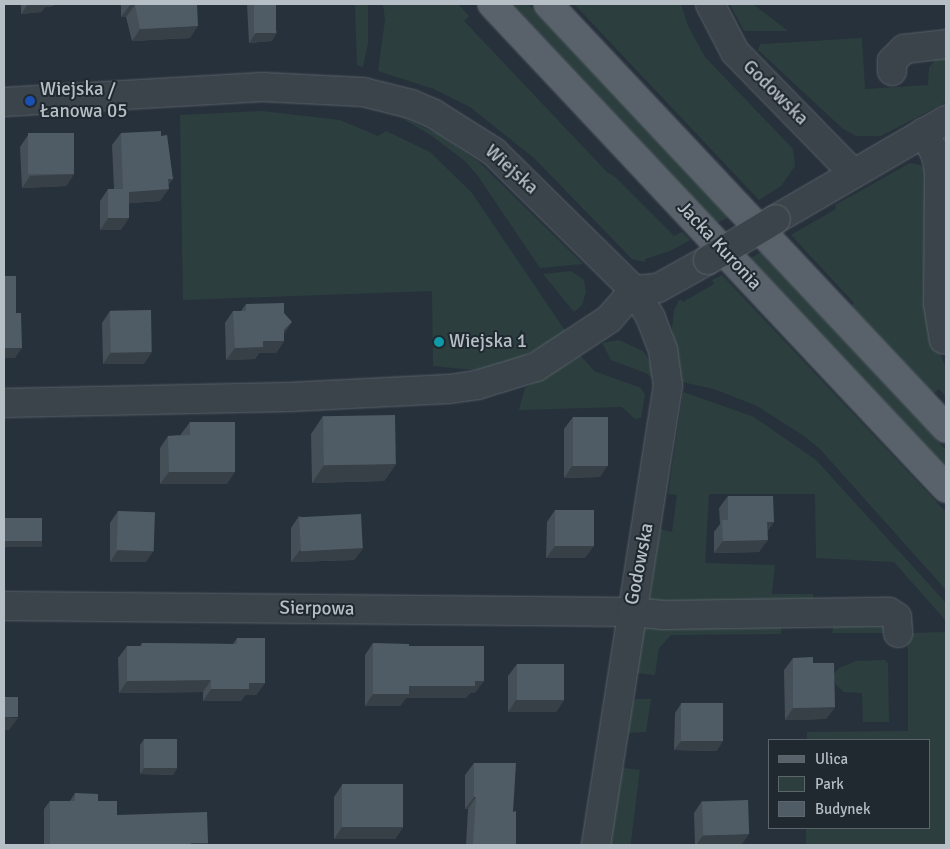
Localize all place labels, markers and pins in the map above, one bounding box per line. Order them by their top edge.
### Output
place label: Wiejska / Łanowa 05 [40,79,127,123]
marker: Wiejska / Łanowa 05 [24,95,36,107]
place label: Wiejska 1 [449,331,527,353]
marker: Wiejska 1 [433,336,445,348]

